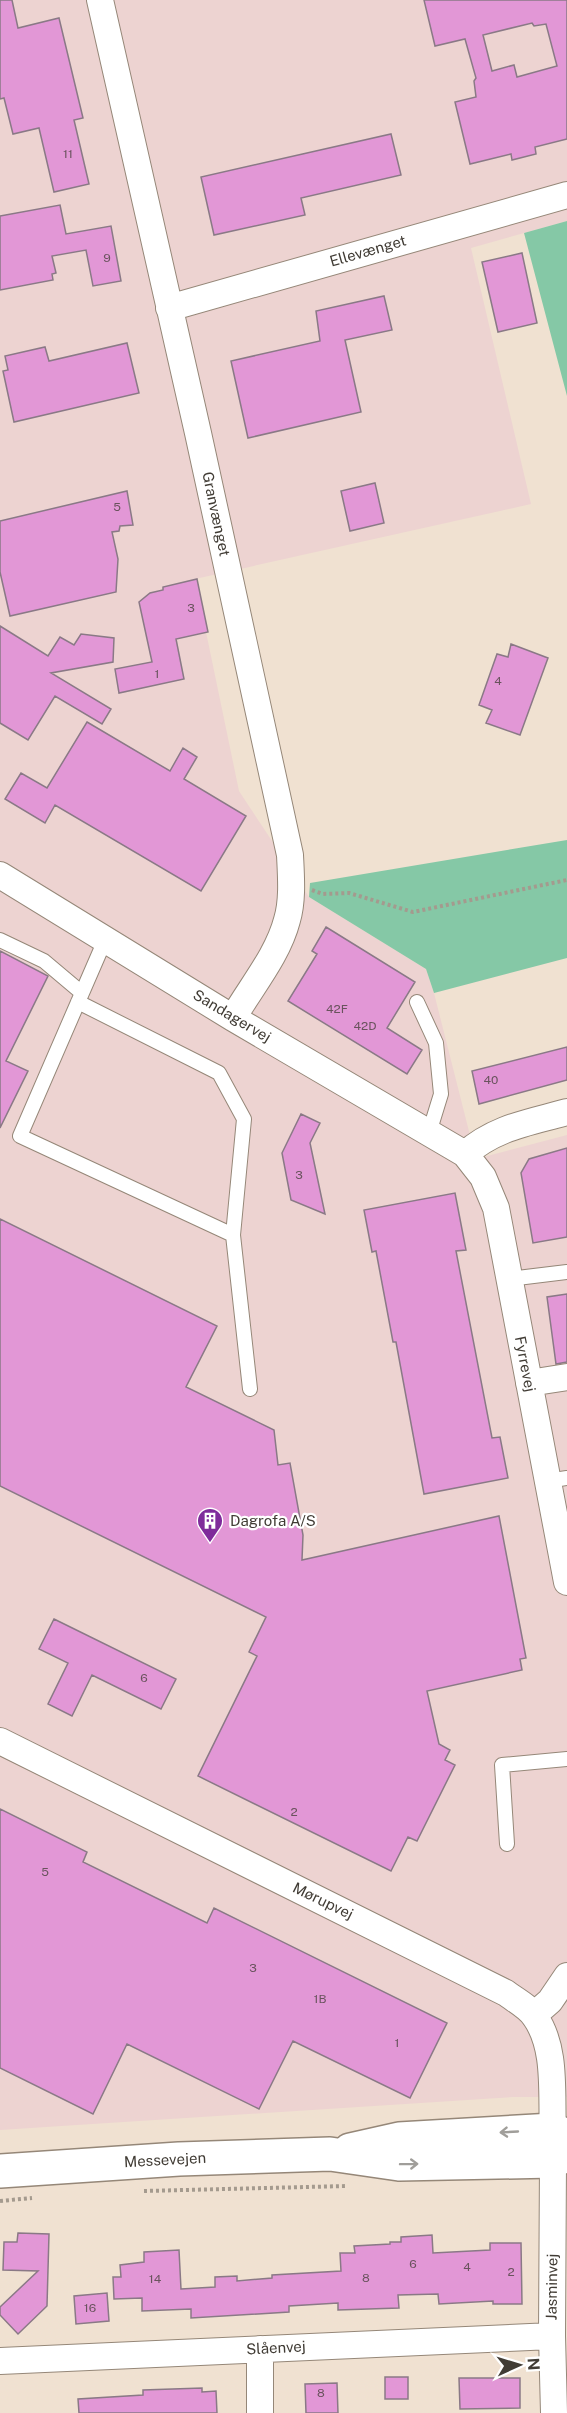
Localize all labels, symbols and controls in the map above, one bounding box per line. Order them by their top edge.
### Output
house number: 11 [63,147,73,161]
street label: Ellevænget [328,231,408,270]
house number: 9 [103,251,111,265]
street label: Granvænget [199,470,234,558]
house number: 5 [113,500,121,514]
house number: 3 [187,601,195,615]
house number: 1 [155,667,159,681]
house number: 4 [494,674,502,688]
street label: Sandagervej [190,986,274,1045]
house number: 42F [326,1002,348,1016]
house number: 42D [353,1019,377,1033]
house number: 40 [484,1073,498,1087]
house number: 3 [295,1168,303,1182]
street label: Fyrrevej [512,1335,539,1393]
building icon: Dagrofa A/S [195,1506,225,1544]
place label: Dagrofa A/S [230,1512,316,1529]
house number: 6 [140,1671,148,1685]
house number: 2 [290,1805,298,1819]
house number: 5 [41,1865,49,1879]
street label: Mørupvej [290,1879,356,1922]
house number: 3 [249,1961,257,1975]
house number: 1B [314,1992,326,2006]
house number: 1 [395,2036,399,2050]
one-way arrow [500,2127,520,2138]
street label: Messevejen [124,2149,206,2170]
one-way arrow [399,2158,419,2170]
street label: Jasminvej [542,2254,561,2320]
house number: 6 [409,2257,417,2271]
house number: 4 [463,2260,471,2274]
house number: 2 [507,2265,515,2279]
house number: 8 [362,2271,370,2285]
house number: 14 [149,2272,162,2286]
house number: 16 [84,2301,96,2315]
north arrow [489,2335,549,2395]
street label: Slåenvej [246,2337,306,2358]
text: N [524,2357,543,2371]
house number: 8 [317,2386,325,2400]

